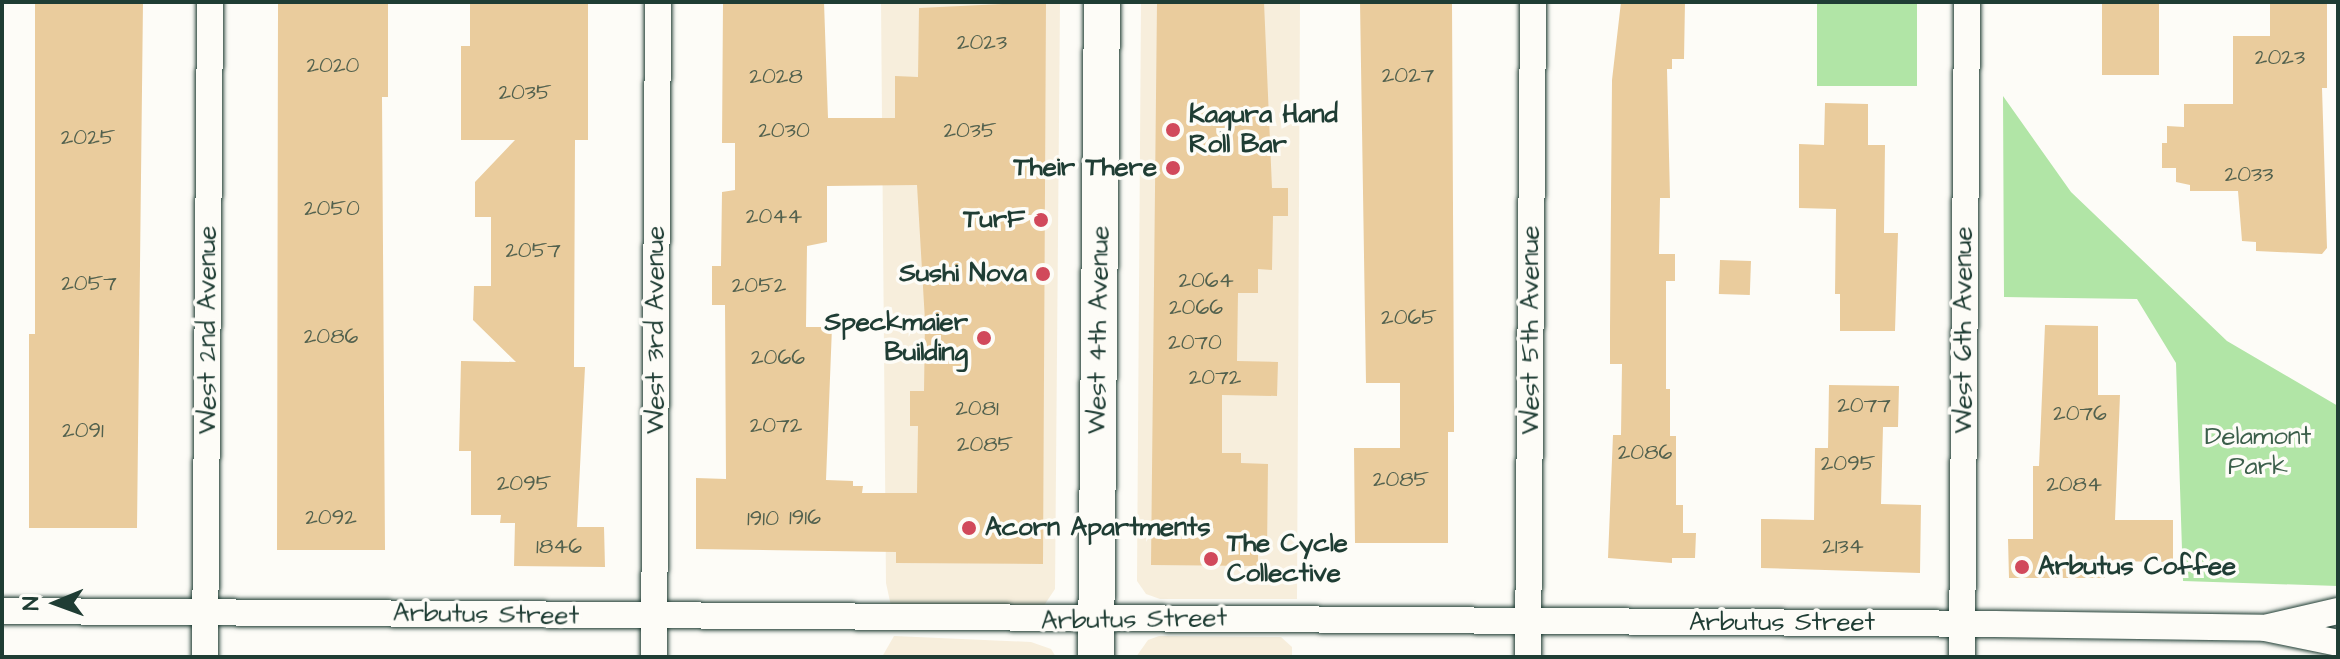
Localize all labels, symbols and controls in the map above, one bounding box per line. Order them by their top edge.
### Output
house number: 2023 [957,30,1007,56]
house number: 2023 [2255,45,2305,71]
house number: 2020 [307,53,359,79]
house number: 2027 [1382,63,1434,89]
house number: 2028 [749,64,803,90]
house number: 2035 [498,80,552,106]
place label: Kagura Hand Roll Bar [1189,99,1338,160]
house number: 2030 [758,118,810,144]
house number: 2035 [943,118,997,144]
marker: Kagura Hand Roll Bar [1164,121,1182,139]
house number: 2025 [61,125,115,151]
place label: Their There [1014,152,1157,184]
marker: Their There [1164,159,1182,177]
house number: 2033 [2225,162,2273,188]
house number: 2050 [304,196,360,222]
house number: 2044 [746,204,802,230]
place label: TurF [963,204,1025,236]
marker: TurF [1032,211,1050,229]
street label: West 5th Avenue [1515,225,1547,435]
street label: West 2nd Avenue [192,226,224,434]
street label: West 3rd Avenue [640,226,672,434]
street label: West 4th Avenue [1082,226,1116,434]
street label: West 6th Avenue [1948,226,1980,434]
house number: 2057 [505,238,561,264]
place label: Sushi Nova [899,258,1027,290]
marker: Sushi Nova [1034,265,1052,283]
house number: 2064 [1178,268,1234,294]
house number: 2057 [61,271,117,297]
house number: 2052 [732,273,786,299]
house number: 2066 [1169,295,1223,321]
house number: 2065 [1381,305,1437,331]
place label: Speckmaier Building [825,307,968,368]
house number: 2086 [304,324,358,350]
marker: Speckmaier Building [975,329,993,347]
house number: 2070 [1168,330,1222,356]
house number: 2066 [751,345,805,371]
house number: 2072 [1189,365,1241,391]
house number: 2077 [1837,393,1891,419]
house number: 2081 [955,396,999,422]
house number: 2076 [2053,401,2107,427]
house number: 2072 [750,413,802,439]
house number: 2091 [62,418,104,444]
park label: Delamont Park [2205,421,2311,482]
house number: 2085 [957,432,1013,458]
house number: 2086 [1618,440,1672,466]
house number: 2095 [1821,451,1875,477]
house number: 2085 [1373,467,1429,493]
house number: 2095 [497,471,551,497]
house number: 2084 [2046,472,2102,498]
house number: 2092 [305,505,357,531]
house number: 1916 [789,505,821,531]
house number: 1910 [747,506,779,532]
place label: Acorn Apartments [985,512,1211,544]
marker: Acorn Apartments [960,519,978,537]
place label: The Cycle Collective [1227,528,1348,590]
house number: 1846 [536,534,582,560]
house number: 2134 [1822,534,1864,560]
marker: The Cycle Collective [1202,550,1220,568]
place label: Arbutus Coffee [2038,551,2236,583]
marker: Arbutus Coffee [2013,558,2031,576]
north arrow [16,563,96,643]
text: N [16,596,47,611]
street label: Arbutus Street [393,598,579,632]
street label: Arbutus Street [1041,603,1227,637]
street label: Arbutus Street [1689,607,1875,639]

